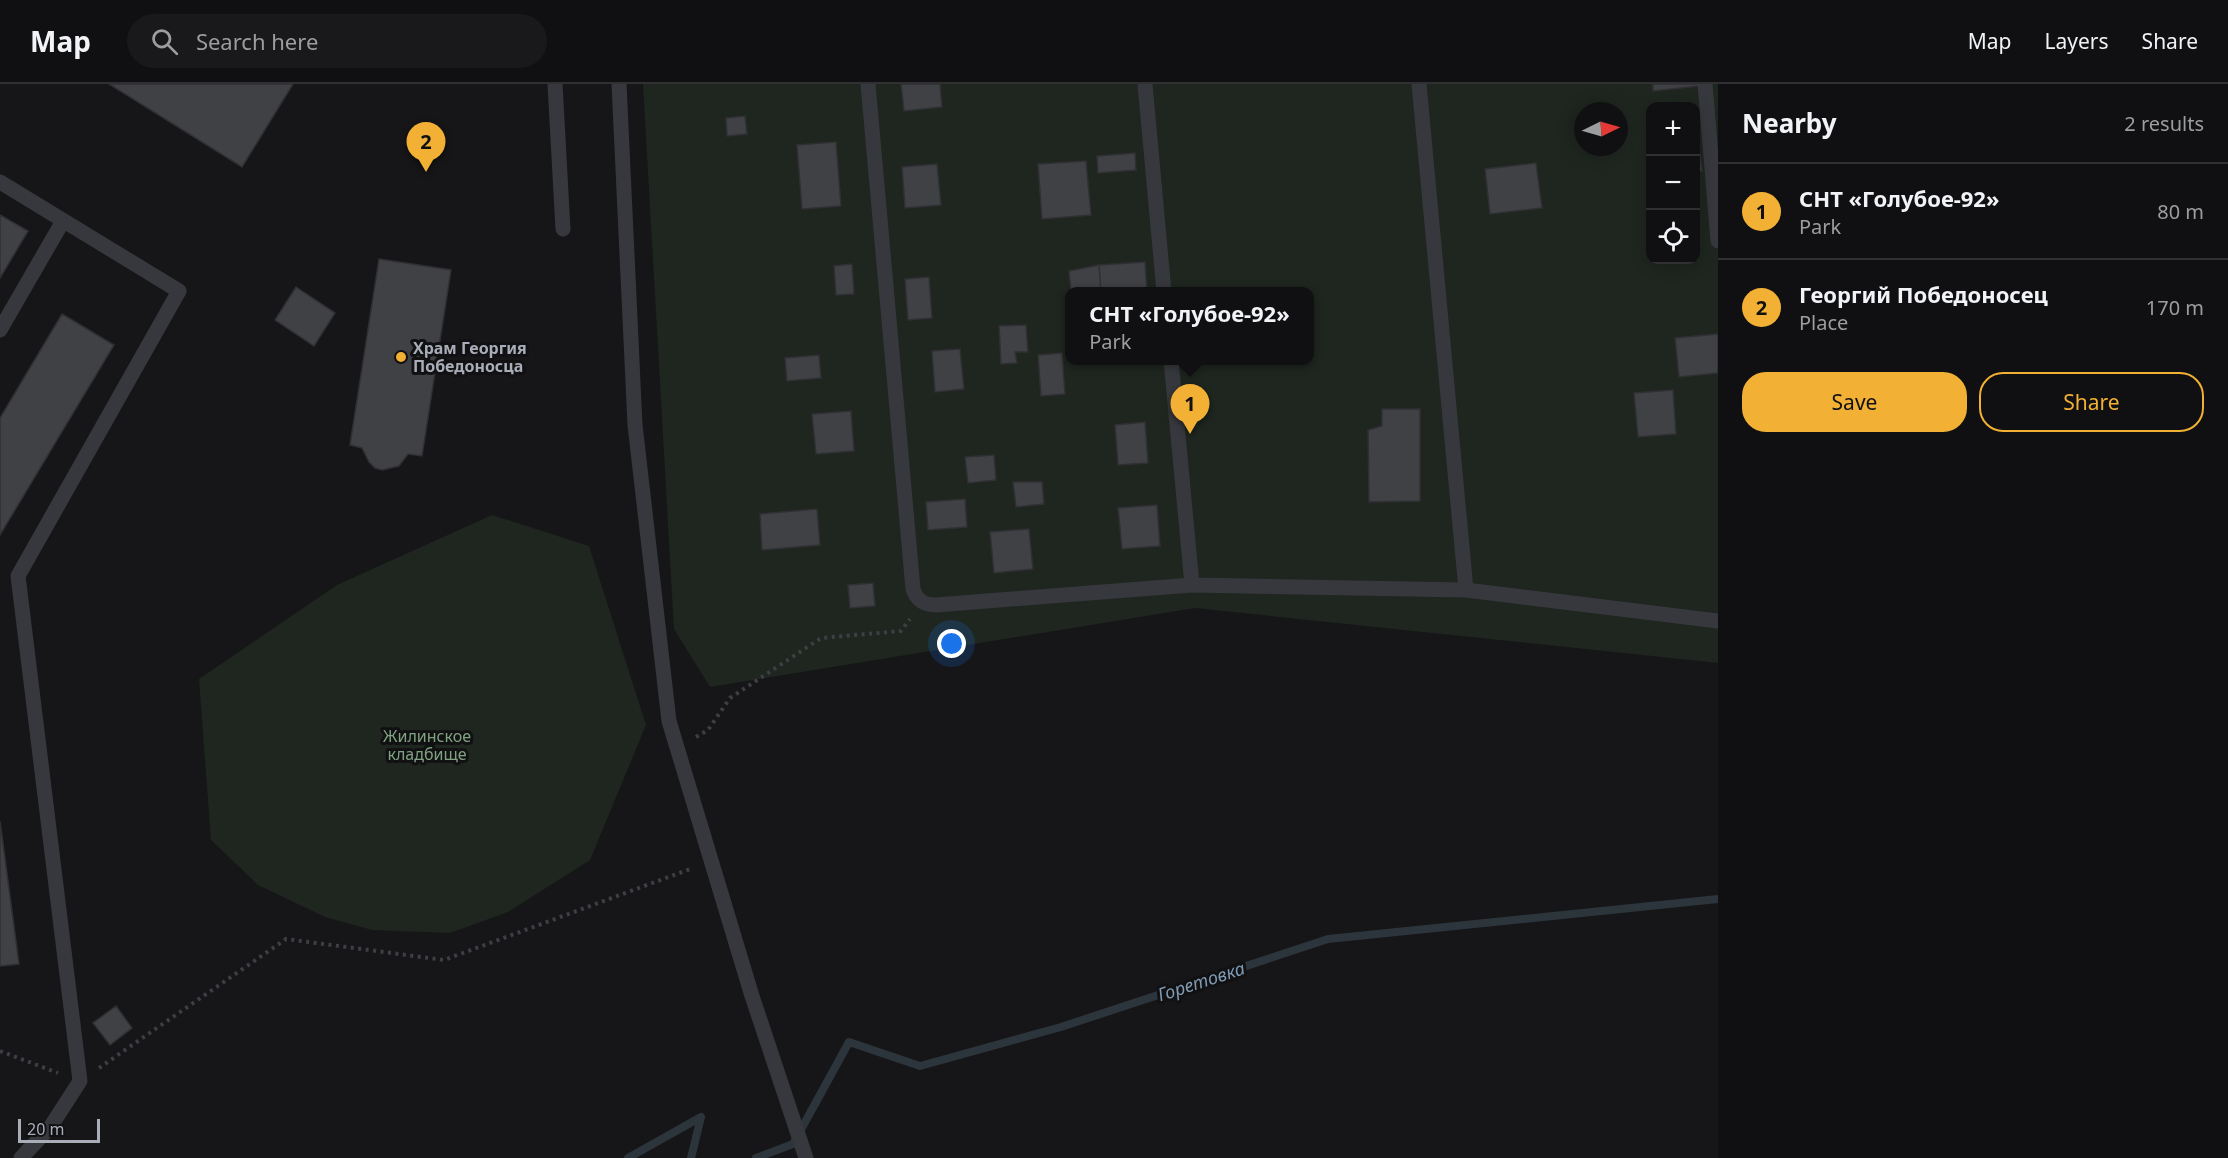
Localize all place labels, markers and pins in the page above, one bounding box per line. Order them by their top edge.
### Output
pin: 2 [406,122,446,172]
place label: Храм Георгия Победоносца [413,337,527,377]
marker: Храм Георгия Победоносца [394,350,408,364]
pin: 1 [1170,384,1210,434]

